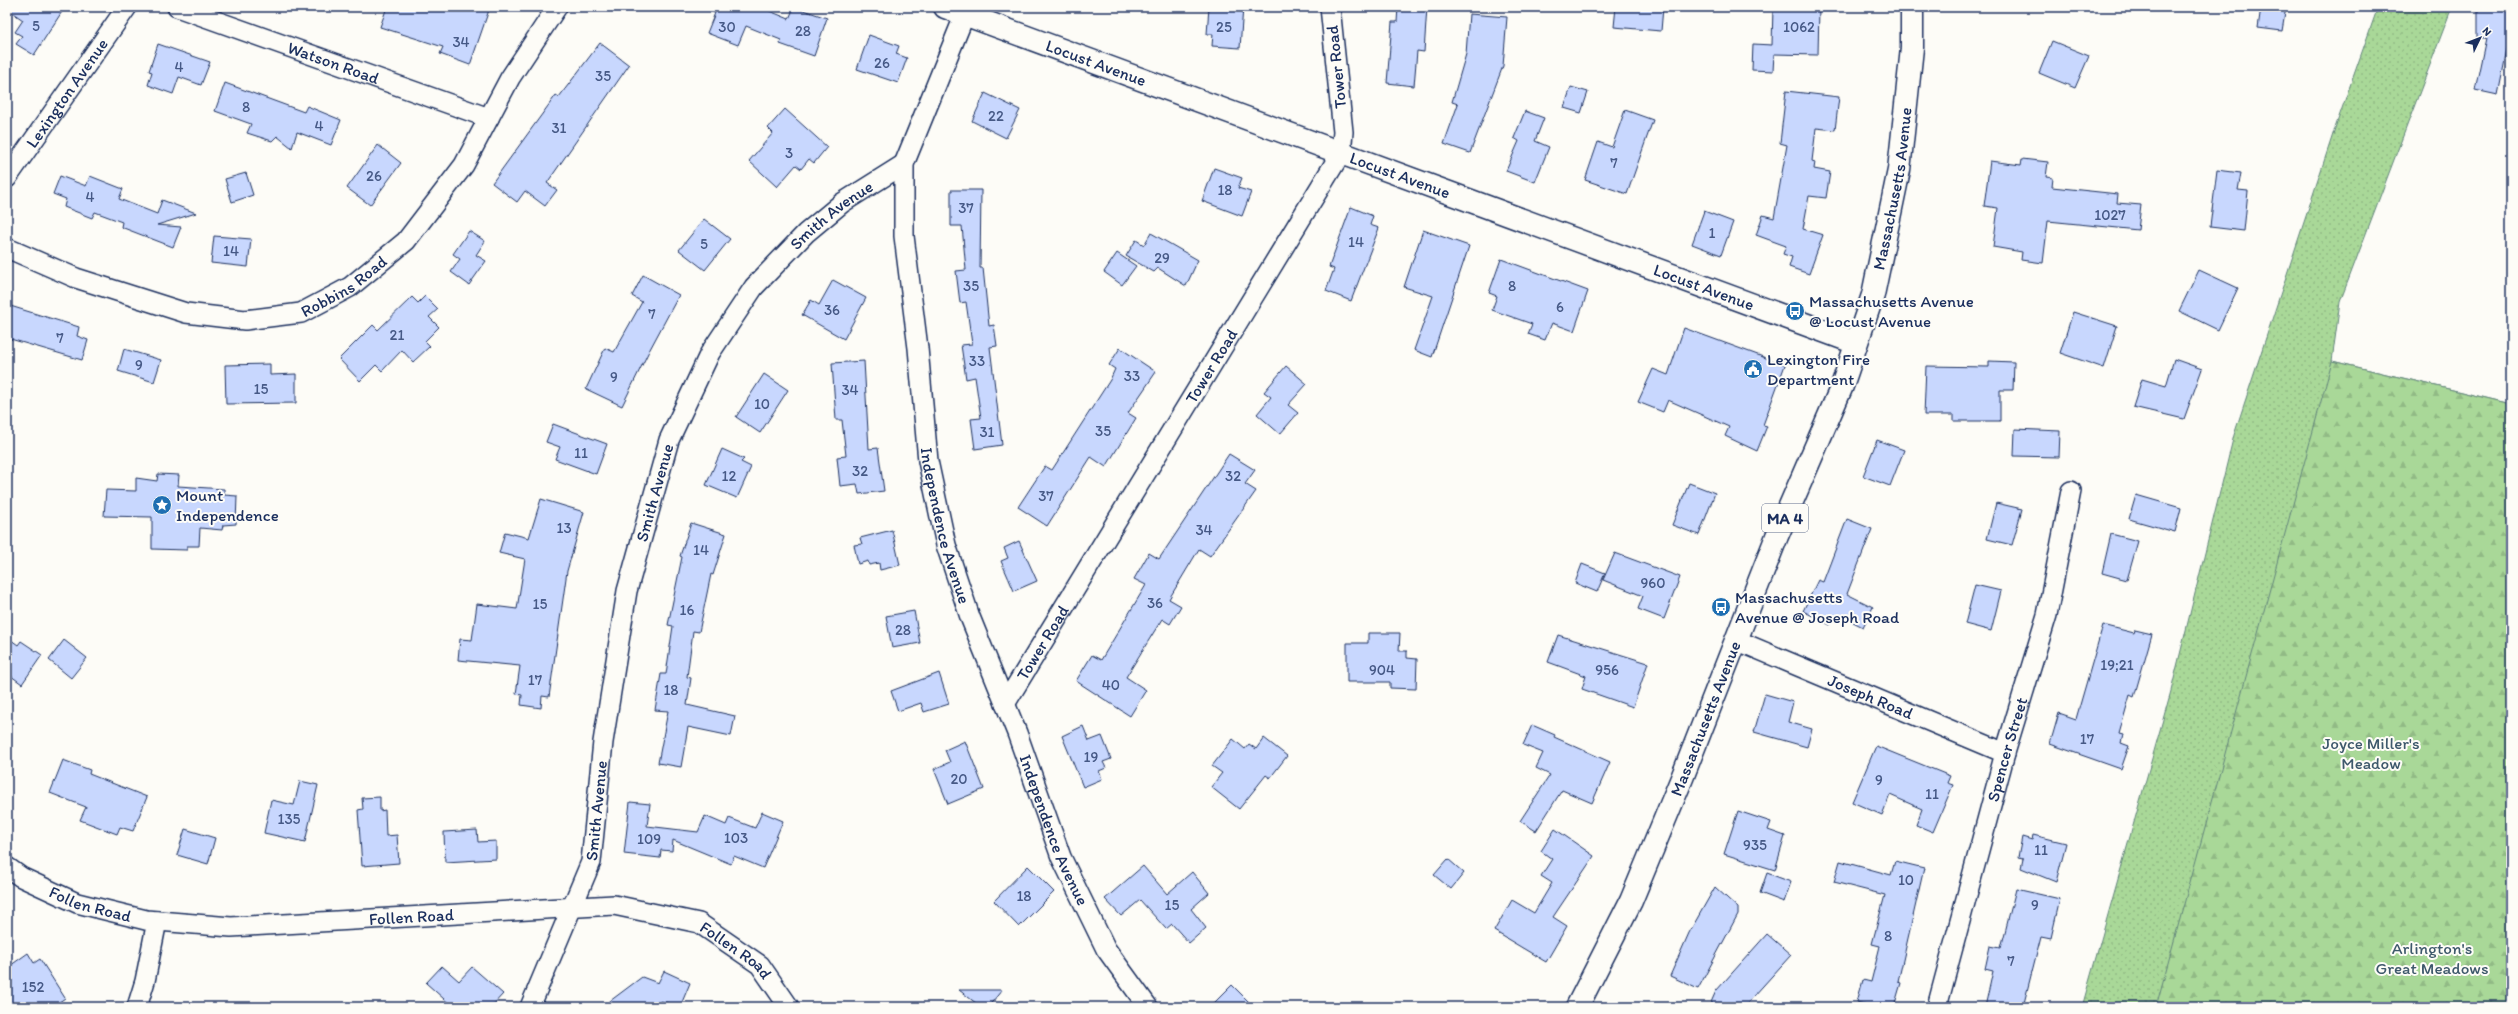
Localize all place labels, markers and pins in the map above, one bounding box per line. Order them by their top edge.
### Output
place label: Massachusetts Avenue @ Locust Avenue [1809,291,1974,331]
bus stop icon: Massachusetts Avenue @ Locust Avenue [1784,300,1806,322]
place label: Lexington Fire Department [1767,349,1870,389]
public building icon: Lexington Fire Department [1742,358,1764,380]
place label: Mount Independence [176,485,279,525]
place icon: Mount Independence [151,494,173,516]
place label: Massachusetts Avenue @ Joseph Road [1735,587,1900,627]
bus stop icon: Massachusetts Avenue @ Joseph Road [1710,596,1732,618]

